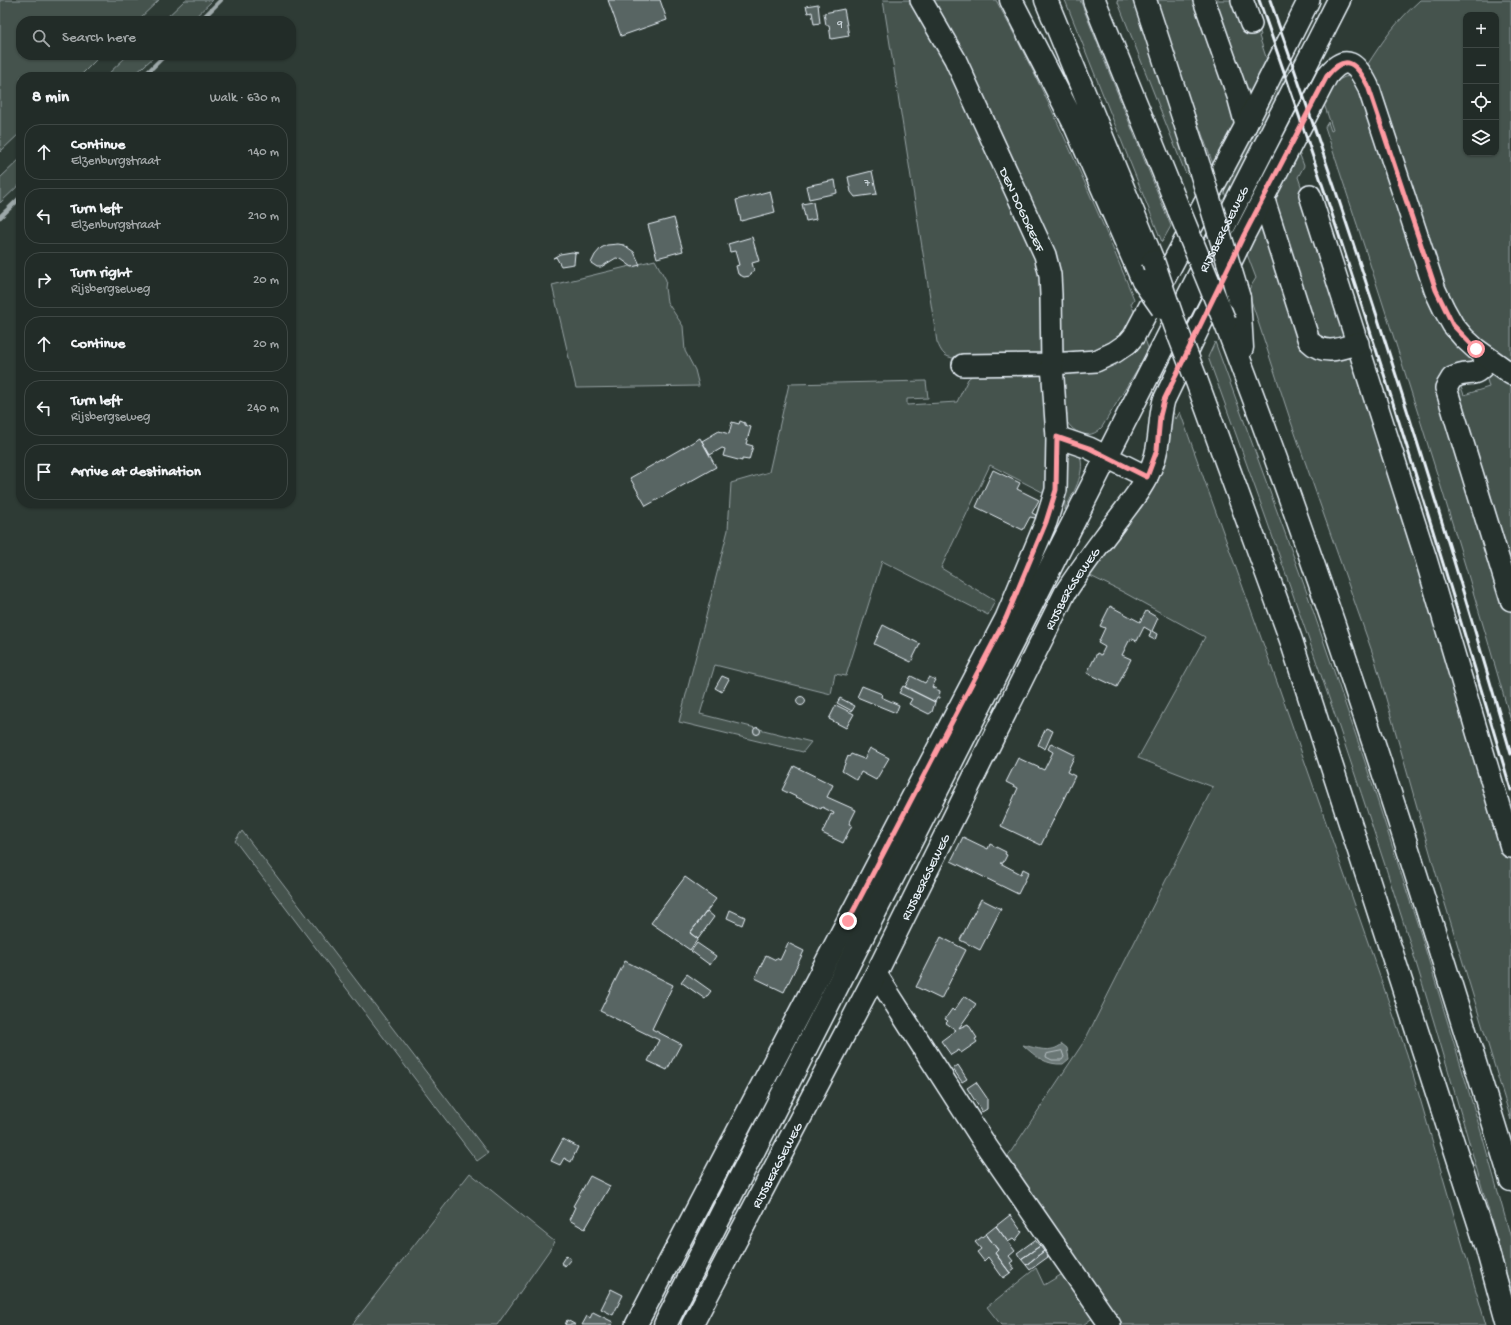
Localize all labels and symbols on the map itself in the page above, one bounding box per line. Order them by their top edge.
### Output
house number: 9 [836,19,843,31]
street label: DEN DOGDREEF [994,165,1047,256]
house number: 7 [863,178,870,190]
street label: RIJSBERGSEWEG [1197,184,1253,275]
route start [1467,340,1485,358]
street label: RIJSBERGSEWEG [1043,545,1105,633]
street label: RIJSBERGSEWEG [899,832,955,923]
route end [839,912,857,930]
street label: RIJSBERGSEWEG [750,1120,807,1211]

